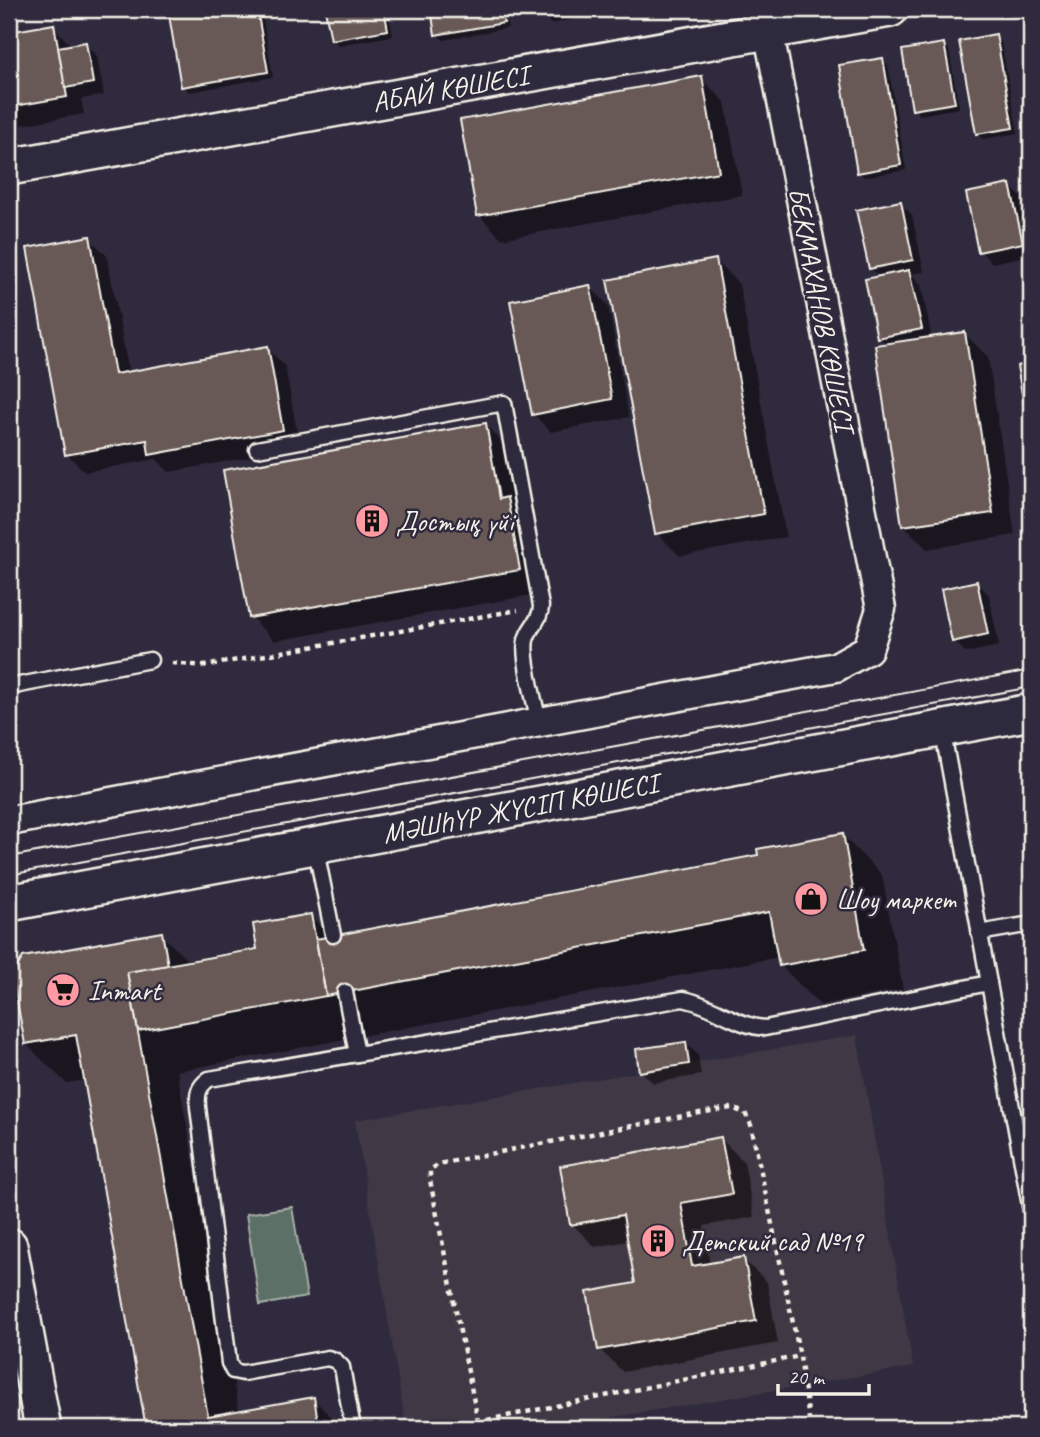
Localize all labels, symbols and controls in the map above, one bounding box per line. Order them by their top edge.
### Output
street label: АБАЙ КӨШЕСІ [370,56,536,120]
street label: БЕКМАХАНОВ КӨШЕСІ [781,184,863,440]
building icon: Достық үйі [353,502,391,540]
place label: Достық үйі [396,504,517,539]
street label: МӘШҺҮР ЖҮСІП КӨШЕСІ [380,764,666,851]
shop icon: Шоу маркет [792,880,830,918]
place label: Шоу маркет [836,882,957,917]
supermarket icon: Inmart [44,971,82,1009]
place label: Inmart [88,973,163,1008]
building icon: Детский сад №19 [639,1222,677,1260]
place label: Детский сад №19 [682,1224,865,1259]
scale bar [778,1353,869,1397]
text: 20 m [788,1364,826,1390]

